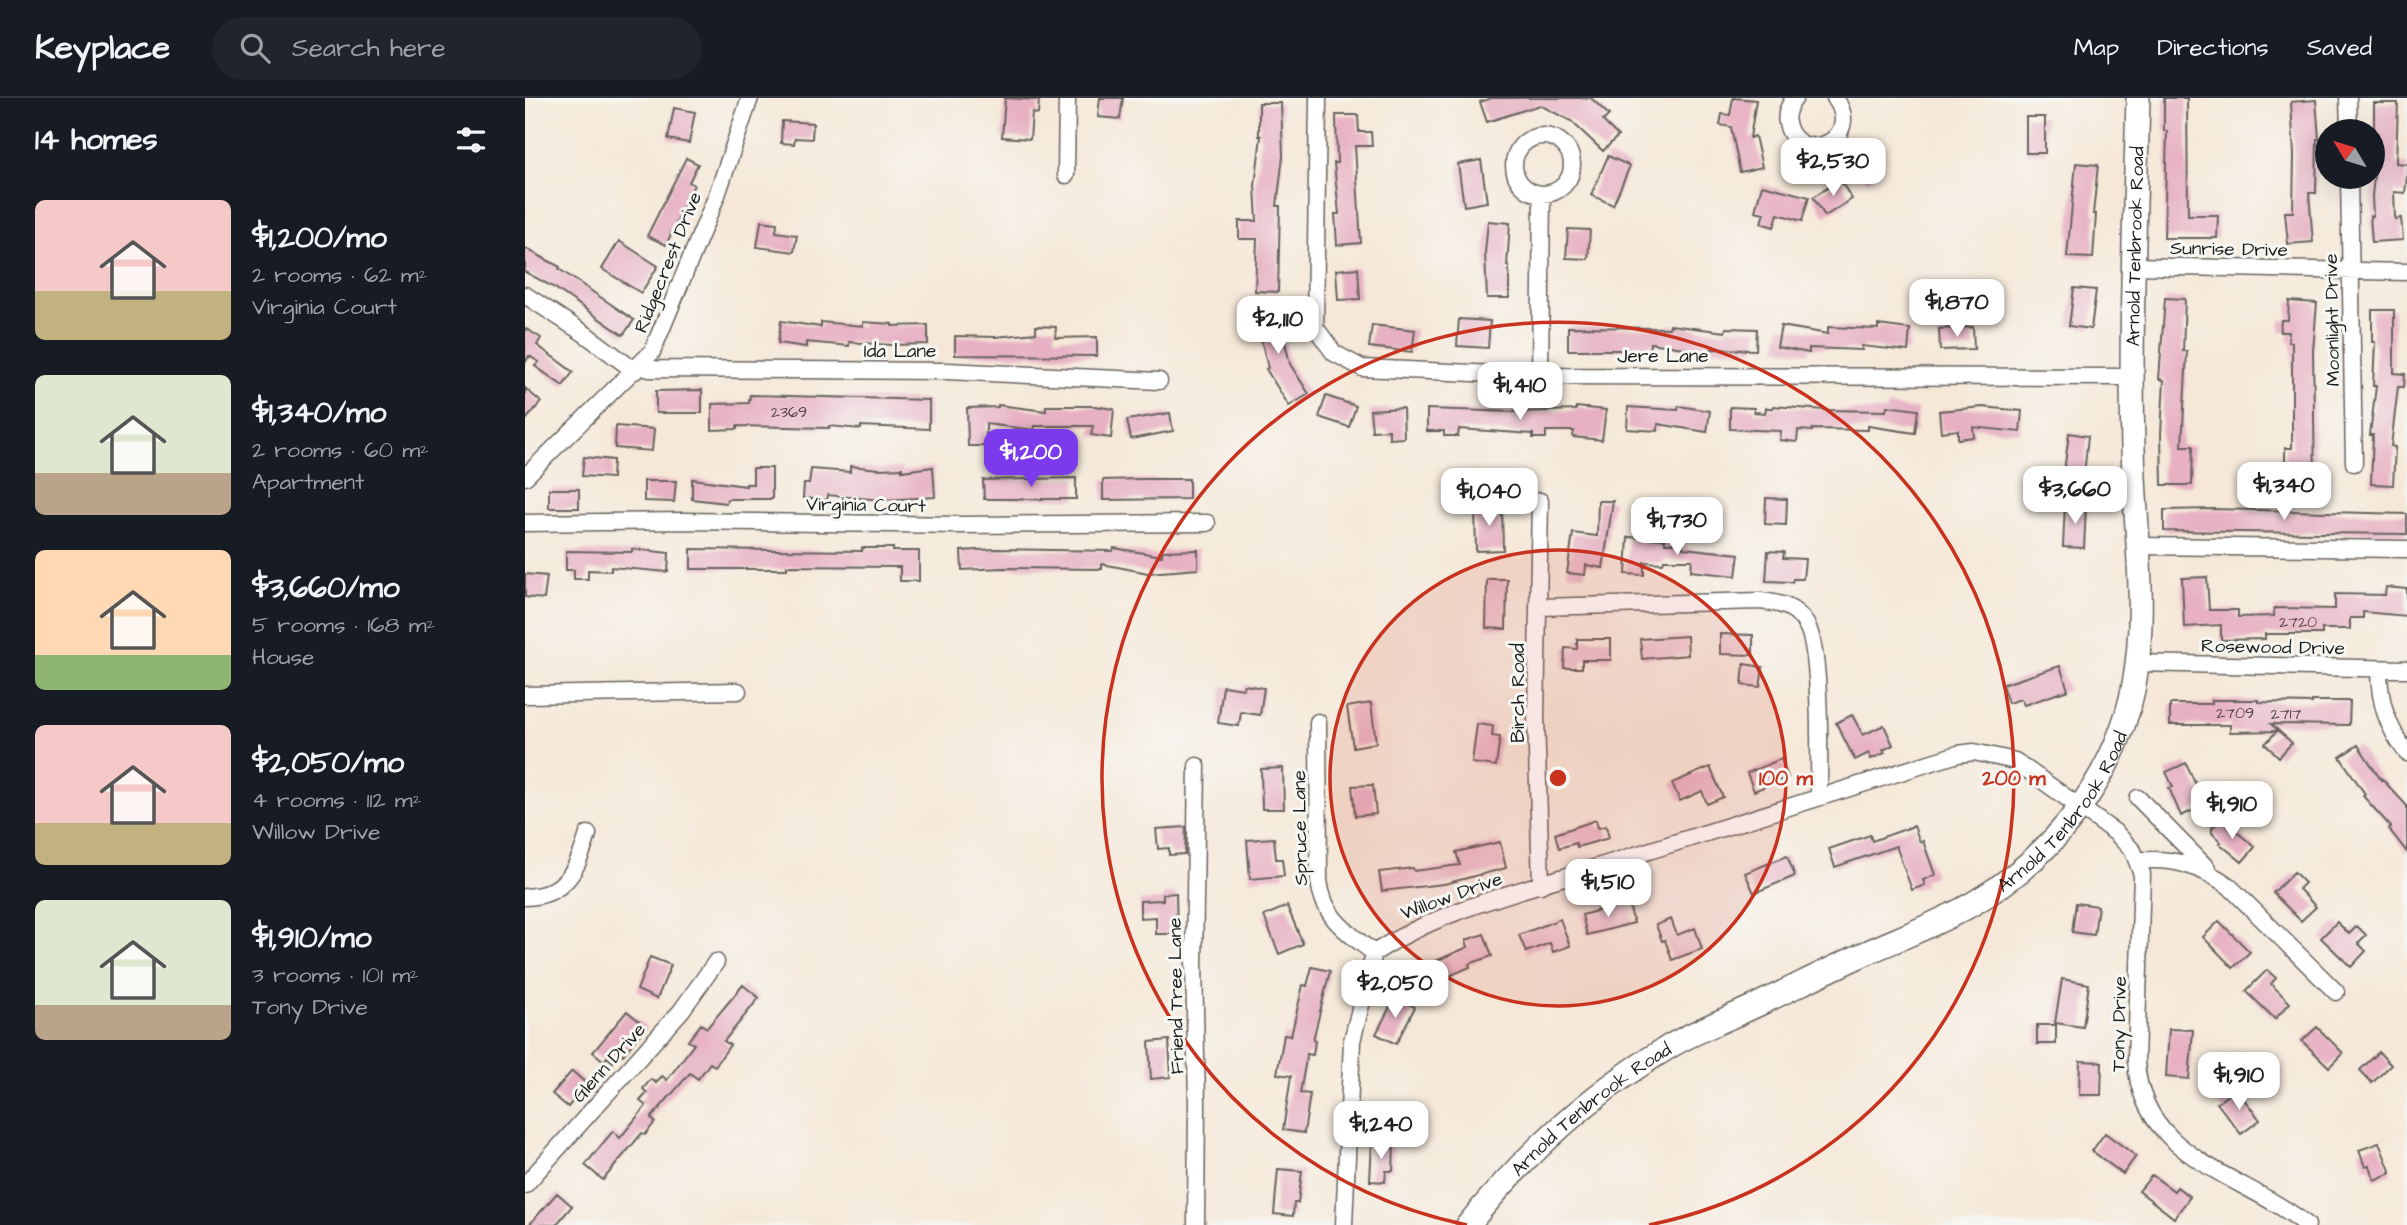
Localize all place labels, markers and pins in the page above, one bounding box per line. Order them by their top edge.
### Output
pin: $2,530 [1776,139,1890,198]
pin: $1,870 [1900,280,2014,339]
pin: $2,110 [1221,296,1335,356]
pin: $1,410 [1463,362,1577,422]
pin: $1,200 [974,430,1088,489]
pin: $1,340 [2227,462,2341,522]
pin: $3,660 [2018,466,2132,526]
pin: $1,040 [1432,468,1546,528]
pin: $1,730 [1620,498,1734,557]
centre of rings [1546,766,1570,790]
pin: $1,910 [2175,782,2289,841]
pin: $1,510 [1551,860,1665,919]
pin: $2,050 [1338,960,1452,1020]
pin: $1,910 [2182,1052,2296,1112]
pin: $1,240 [1324,1102,1438,1161]

